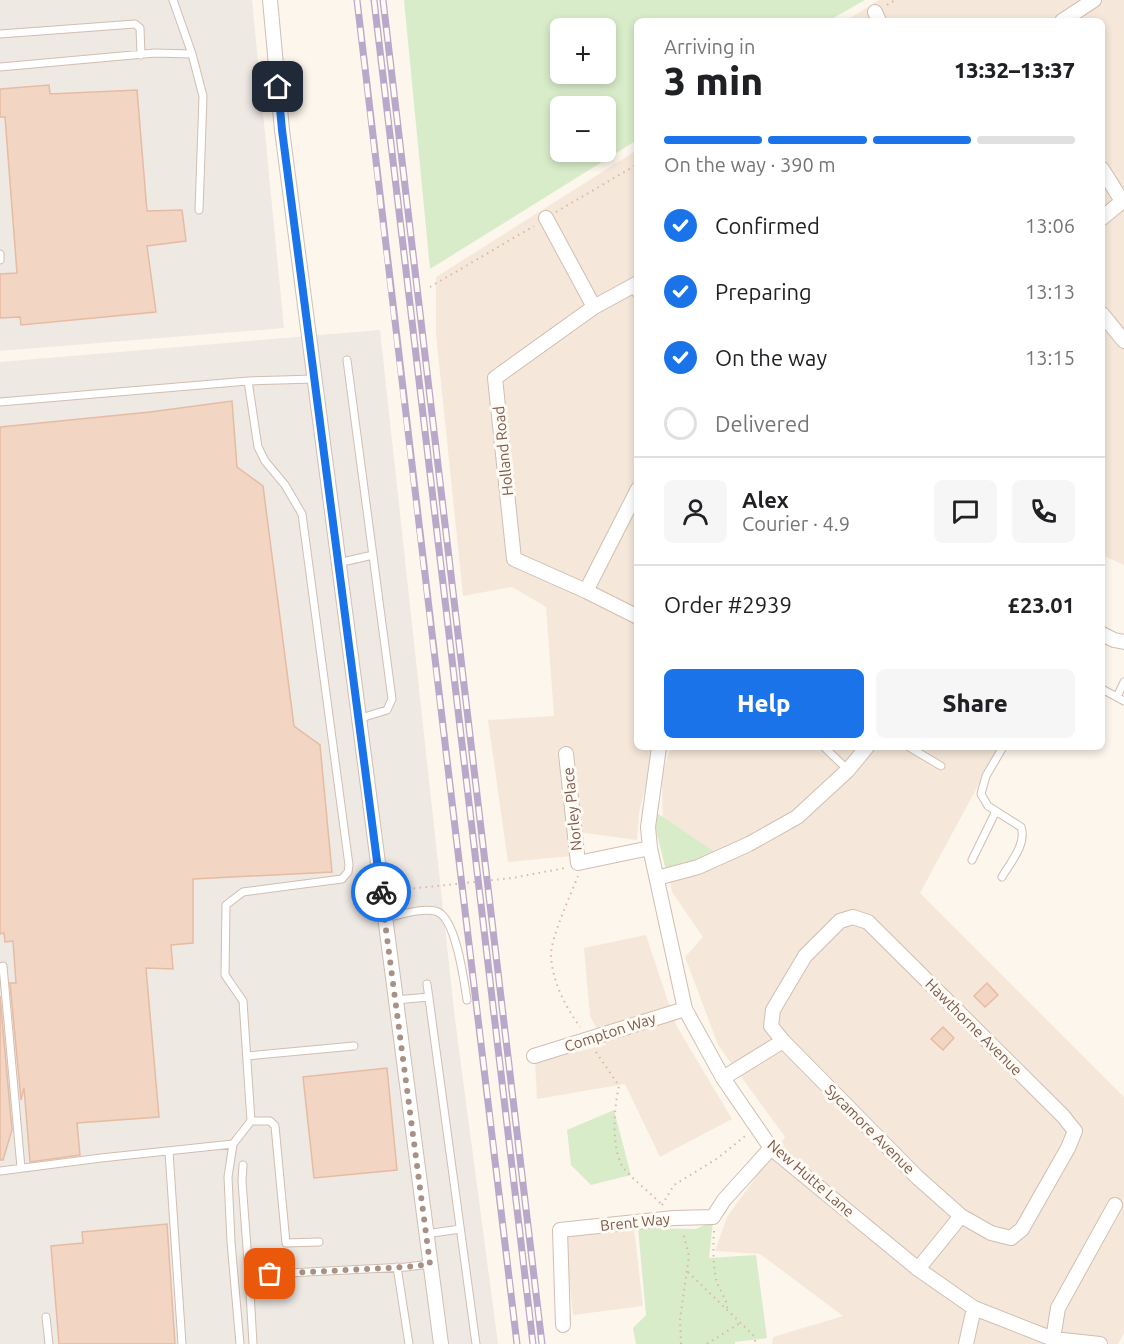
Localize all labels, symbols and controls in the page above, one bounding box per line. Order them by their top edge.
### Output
map controls [550,18,616,162]
button: + [550,18,616,84]
text: Arriving in [664,35,755,58]
text: 13:32–13:37 [954,57,1075,82]
text: 3 min [664,59,763,102]
pin [252,61,303,112]
icon: home [261,70,294,103]
button: − [550,96,616,162]
text: On the way · 390 m [664,153,836,176]
icon: check [664,209,697,242]
text: Confirmed [715,213,820,238]
text: 13:06 [1025,214,1075,237]
icon: check [664,275,697,308]
text: Preparing [715,279,812,304]
text: 13:13 [1025,280,1075,303]
icon: check [664,341,697,374]
text: On the way [715,345,827,370]
text: 13:15 [1025,346,1075,369]
street label: Holland Road [490,405,516,497]
text: Delivered [715,411,810,436]
button: person [664,480,727,543]
button: chat [934,480,997,543]
button: phone [1012,480,1075,543]
text: Alex [742,487,789,512]
text: Courier · 4.9 [742,512,850,535]
text: Order #2939 [664,592,792,617]
text: £23.01 [1008,592,1075,617]
button: Help [664,669,864,738]
button: Share [876,669,1075,738]
street label: Norley Place [559,766,585,852]
courier [351,862,411,922]
icon: bike [365,876,398,909]
street label: Hawthorne Avenue [922,975,1026,1079]
street label: Compton Way [562,1009,658,1055]
street label: Sycamore Avenue [822,1081,918,1177]
street label: New Hutte Lane [764,1136,858,1220]
street label: Brent Way [599,1210,671,1234]
pin [244,1248,295,1299]
icon: bag [253,1257,286,1290]

